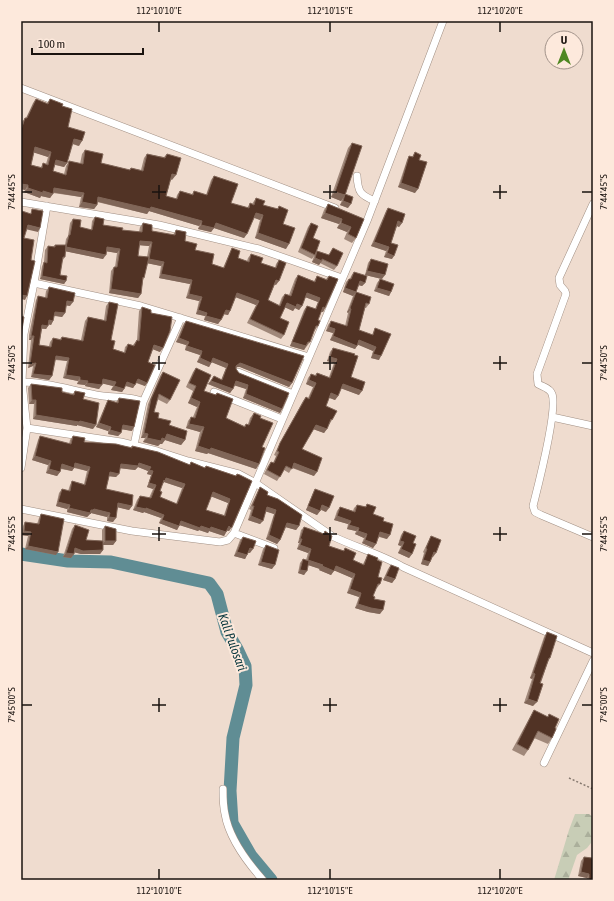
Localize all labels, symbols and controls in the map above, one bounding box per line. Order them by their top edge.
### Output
text: 112°10'10"E [137,5,182,16]
text: 112°10'15"E [308,5,353,16]
text: 112°10'20"E [478,5,523,16]
scale bar [32,30,143,56]
north arrow [544,30,584,70]
text: U [561,34,567,46]
text: 100 m [38,37,65,51]
text: 7°44'45"S [6,174,17,210]
text: 7°44'45"S [598,174,609,210]
text: 7°44'50"S [6,345,17,381]
text: 7°44'50"S [598,345,609,381]
text: 7°44'55"S [6,516,17,552]
text: 7°44'55"S [598,516,609,552]
water label: Kali Pulosari [215,611,250,673]
text: 7°45'00"S [6,687,17,723]
text: 7°45'00"S [598,687,609,723]
text: 112°10'10"E [137,885,182,896]
text: 112°10'15"E [308,885,353,896]
text: 112°10'20"E [478,885,523,896]

